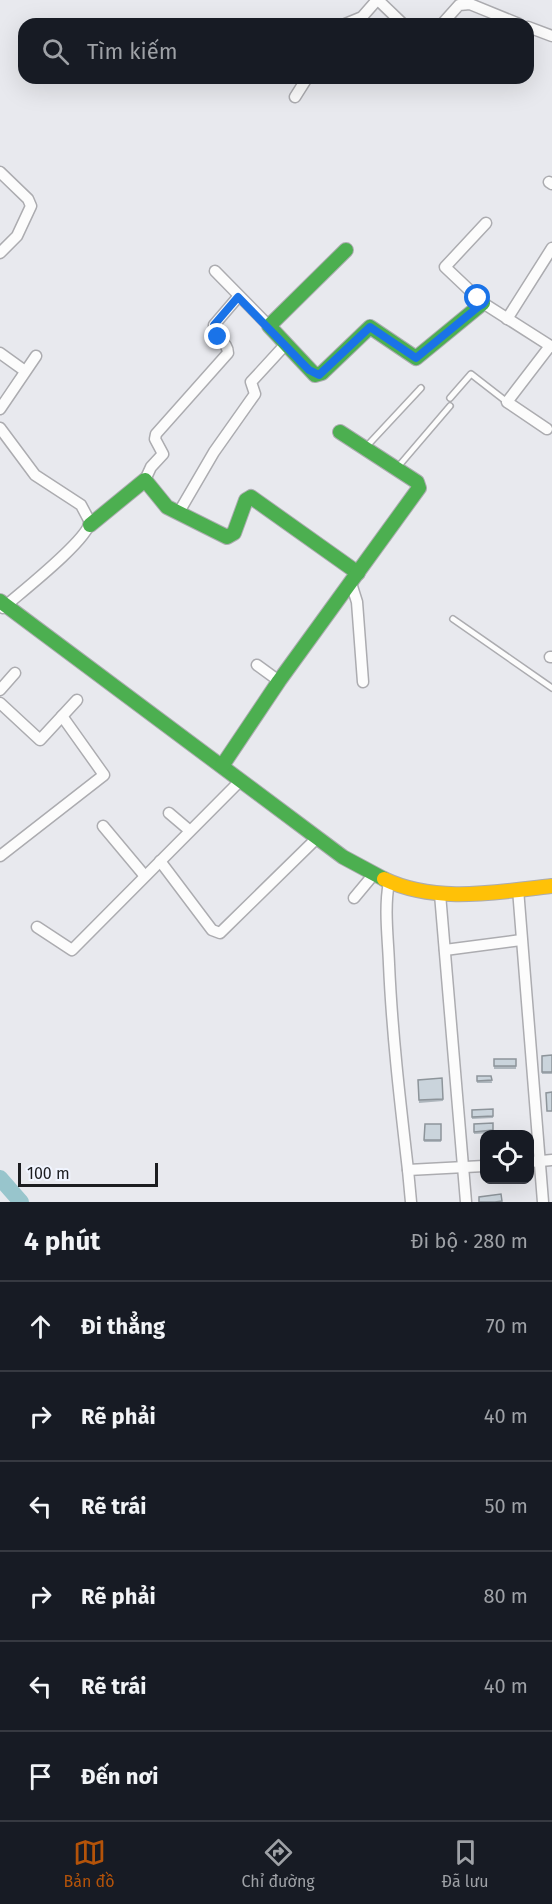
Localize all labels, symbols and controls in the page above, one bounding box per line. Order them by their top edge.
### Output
search box [18,18,534,84]
icon: search [39,35,72,68]
text: Tìm kiếm [87,38,178,65]
route start [464,284,490,310]
route end [204,323,230,349]
map controls [480,1130,534,1184]
button: locate [480,1130,534,1184]
scale bar [18,1160,158,1188]
text: 100 m [27,1164,70,1183]
text: 4 phút [24,1226,100,1257]
text: Đi bộ · 280 m [410,1229,528,1253]
icon: ahead [24,1310,57,1343]
text: Đi thẳng [81,1313,165,1340]
text: 70 m [486,1314,528,1338]
icon: right [24,1400,57,1433]
text: Rẽ phải [81,1403,156,1430]
text: 40 m [484,1404,528,1428]
icon: left [24,1490,57,1523]
text: Rẽ trái [81,1493,146,1520]
text: 50 m [484,1494,528,1518]
icon: right [24,1580,57,1613]
text: Rẽ phải [81,1583,156,1610]
text: 80 m [483,1584,528,1608]
icon: left [24,1670,57,1703]
text: Rẽ trái [81,1673,146,1700]
text: 40 m [484,1674,528,1698]
icon: arrive [24,1760,57,1793]
text: Đến nơi [81,1763,158,1790]
tab: Bản đồ [63,1836,115,1891]
tab: Chỉ đường [242,1836,315,1891]
tab: Đã lưu [442,1836,489,1891]

